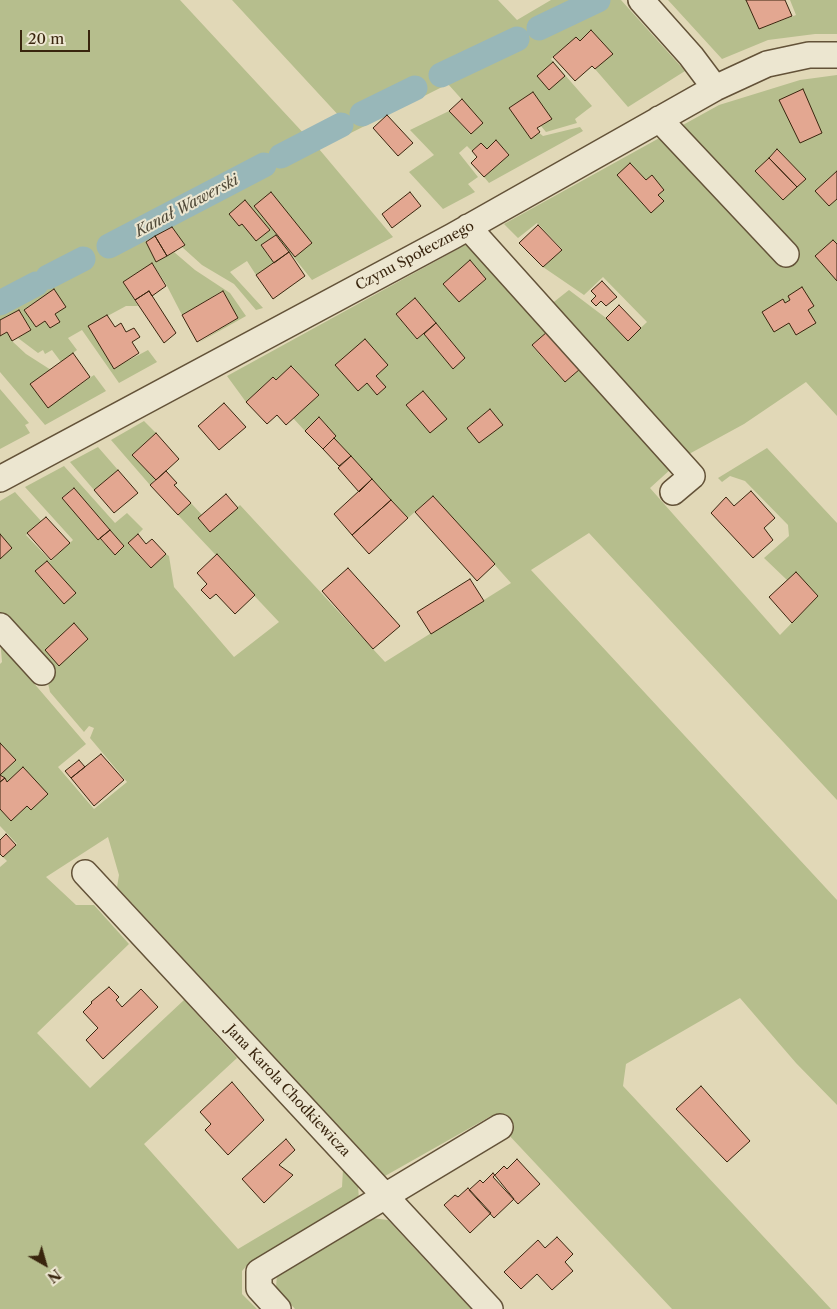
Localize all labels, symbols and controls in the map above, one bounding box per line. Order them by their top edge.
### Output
scale bar [22,20,92,52]
text: 20 m [28,29,64,48]
water label: Kanał Wawerski [132,171,242,241]
street label: Czynu Społecznego [353,218,477,294]
street label: Jana Karola Chodkiewicza [222,1022,354,1160]
north arrow [20,1239,70,1289]
text: N [44,1265,65,1287]

